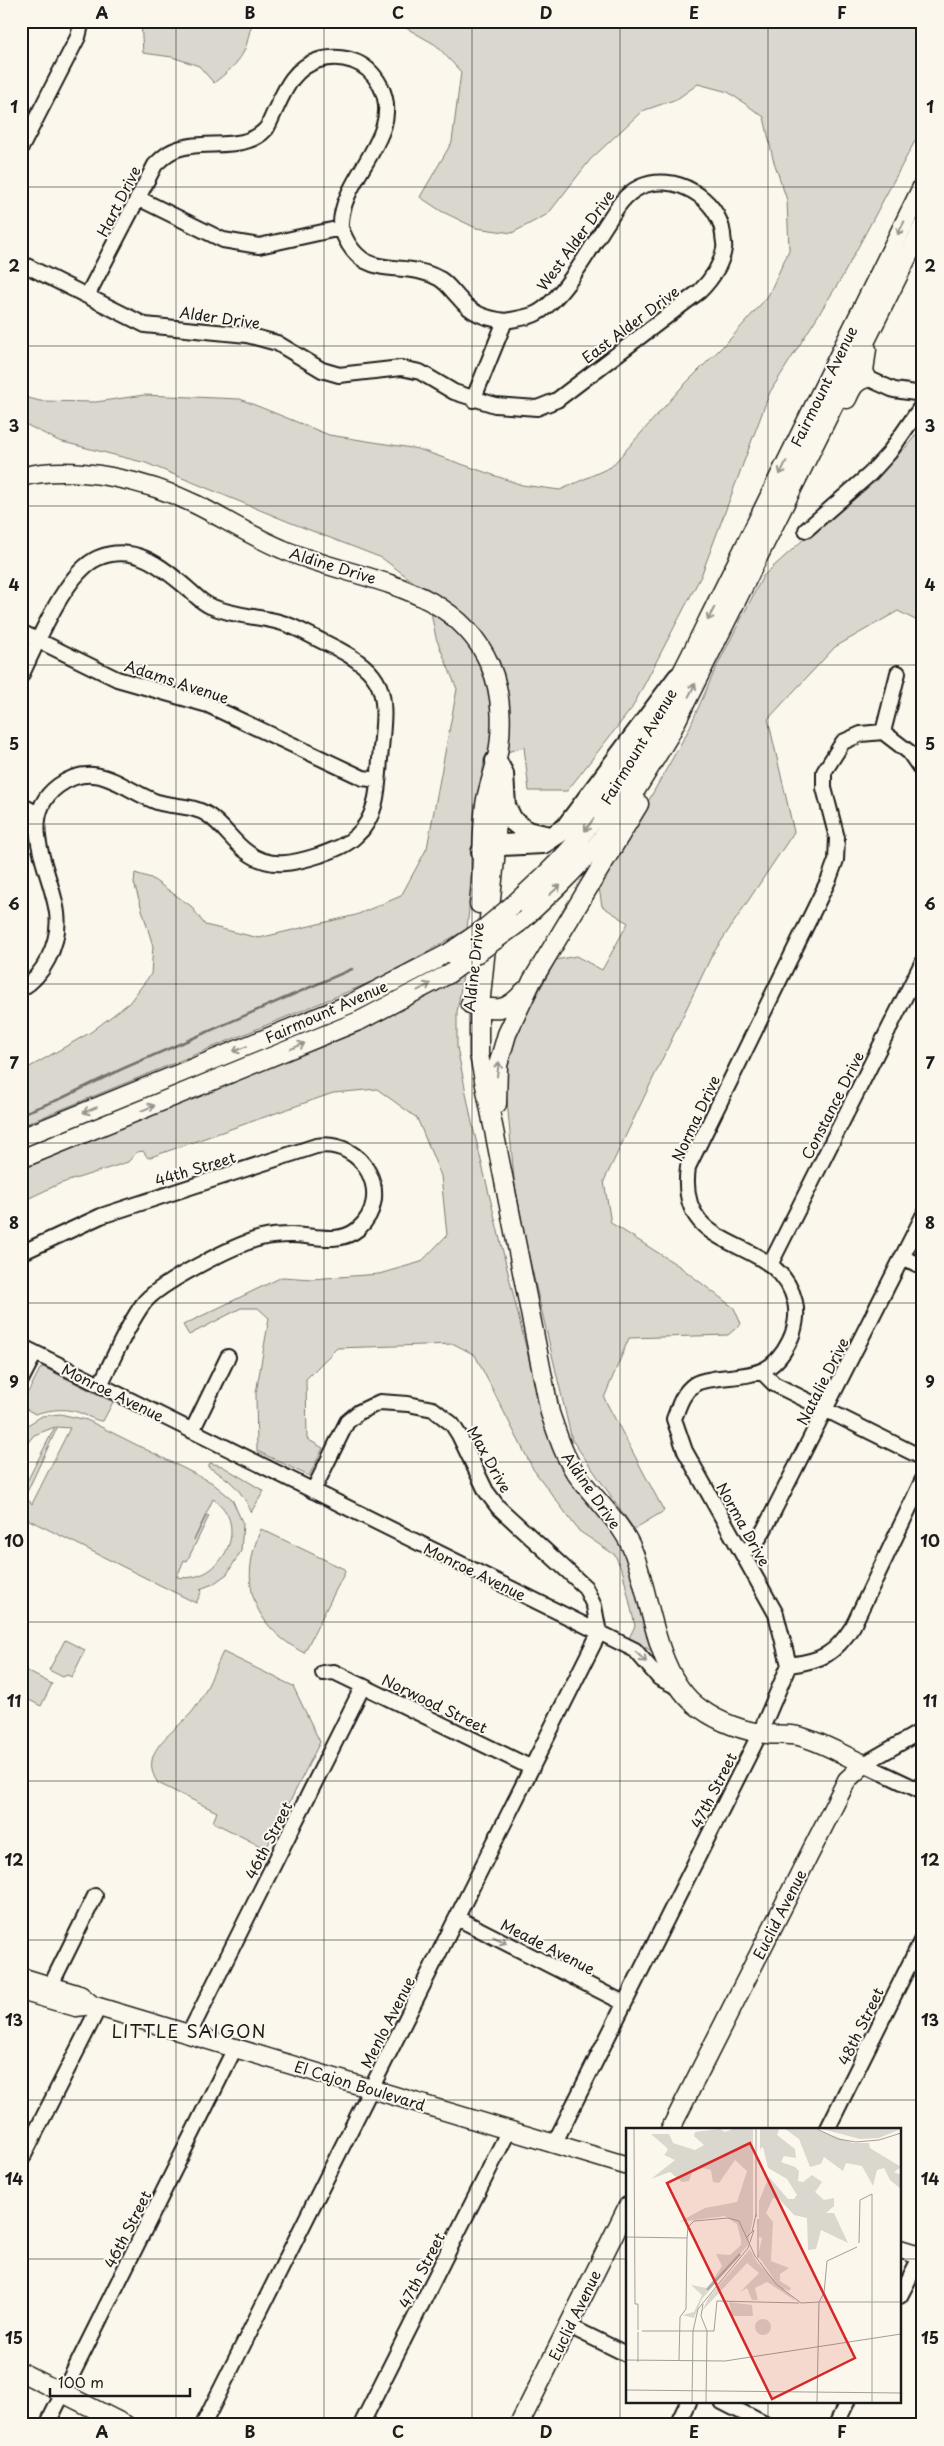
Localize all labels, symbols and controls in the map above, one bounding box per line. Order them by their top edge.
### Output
text: A [96,0,109,24]
text: B [245,0,256,24]
text: C [392,0,404,24]
text: D [540,0,552,24]
text: E [689,0,699,24]
text: F [837,0,847,24]
text: 1 [10,94,18,118]
text: 1 [926,94,934,118]
street label: Hart Drive [90,162,146,240]
street label: West Alder Drive [530,185,620,295]
one-way arrow [896,220,905,235]
text: 2 [8,253,20,277]
text: 2 [924,253,936,277]
street label: East Alder Drive [576,280,684,368]
street label: Alder Drive [178,300,262,334]
street label: Fairmount Avenue [784,322,862,450]
text: 3 [9,413,19,437]
text: 3 [925,413,935,437]
one-way arrow [778,460,787,475]
street label: Aldine Drive [287,541,379,589]
text: 4 [9,572,20,596]
text: 4 [925,572,936,596]
one-way arrow [706,606,715,621]
street label: Adams Avenue [122,653,232,709]
one-way arrow [688,683,697,698]
street label: Fairmount Avenue [594,684,682,808]
text: 5 [9,731,19,755]
text: 5 [925,731,935,755]
one-way arrow [584,818,595,831]
one-way arrow [549,884,562,896]
text: 6 [8,891,20,915]
text: 6 [924,891,936,915]
street label: Aldine Drive [457,921,489,1013]
street label: Fairmount Avenue [261,974,391,1048]
one-way arrow [416,982,431,991]
one-way arrow [290,1041,305,1051]
one-way arrow [233,1044,248,1054]
street label: Constance Drive [795,1047,869,1163]
text: 7 [9,1050,19,1074]
text: 7 [925,1050,935,1074]
one-way arrow [493,1061,503,1077]
street label: Norma Drive [665,1071,725,1165]
one-way arrow [140,1103,155,1113]
one-way arrow [82,1106,98,1115]
street label: 44th Street [152,1145,238,1191]
text: 8 [9,1210,19,1234]
text: 8 [925,1210,935,1234]
street label: Natalie Drive [790,1333,854,1429]
street label: Monroe Avenue [58,1357,168,1427]
text: 9 [9,1369,19,1393]
text: 9 [925,1369,935,1393]
street label: Max Drive [462,1421,518,1497]
street label: Aldine Drive [557,1447,627,1533]
street label: Norma Drive [711,1478,777,1570]
text: 10 [4,1528,24,1552]
text: 10 [920,1528,940,1552]
street label: Monroe Avenue [420,1536,530,1606]
one-way arrow [635,1651,648,1663]
street label: Norwood Street [378,1667,492,1739]
text: 11 [7,1688,21,1712]
text: 11 [923,1688,937,1712]
street label: 47th Street [684,1748,742,1832]
street label: 46th Street [239,1797,297,1883]
text: 12 [5,1847,23,1871]
text: 12 [921,1847,939,1871]
street label: Euclid Avenue [746,1865,812,1963]
street label: Meade Avenue [497,1912,599,1980]
one-way arrow [492,1936,507,1945]
street label: Menlo Avenue [354,1972,420,2072]
street label: 48th Street [831,1983,889,2069]
text: 13 [5,2007,23,2031]
text: 13 [921,2007,939,2031]
district label: LITTLE SAIGON [111,2017,267,2044]
street label: El Cajon Boulevard [292,2054,428,2116]
inset map [626,2128,902,2404]
text: 14 [5,2166,23,2190]
text: 14 [921,2166,939,2190]
street label: 46th Street [98,2186,156,2272]
street label: 47th Street [392,2228,450,2312]
street label: Euclid Avenue [542,2266,606,2364]
text: 15 [5,2325,23,2349]
text: 15 [921,2325,939,2349]
scale bar [50,2366,190,2398]
text: 100 m [58,2370,104,2393]
text: A [96,2419,109,2443]
text: B [245,2419,256,2443]
text: C [392,2419,404,2443]
text: D [540,2419,552,2443]
text: E [689,2419,699,2443]
text: F [837,2419,847,2443]

